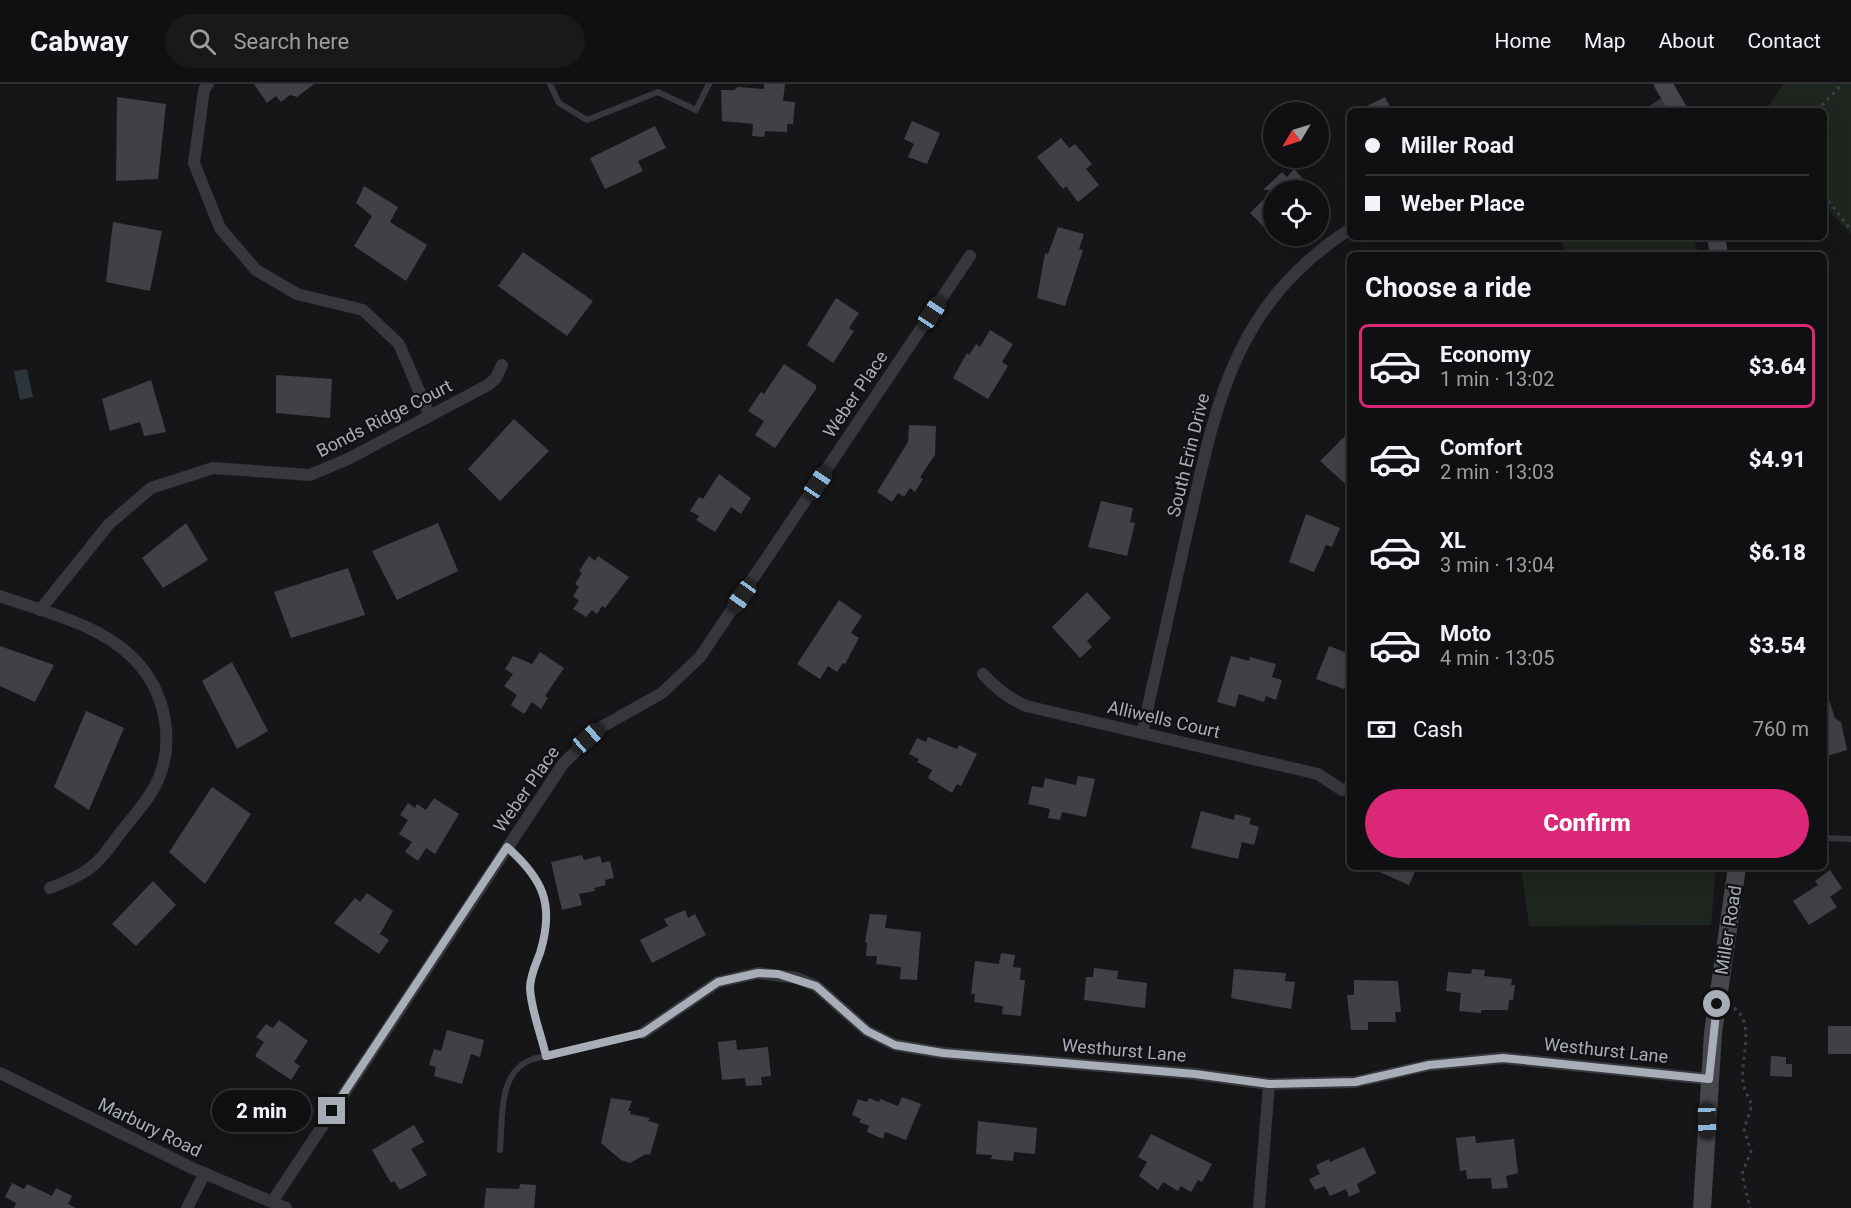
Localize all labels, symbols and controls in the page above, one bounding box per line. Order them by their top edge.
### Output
search box [165,14,585,68]
text: Cabway [30,25,129,58]
icon: search [186,25,219,58]
text: Search here [234,29,349,54]
text: Home [1495,29,1551,53]
text: Map [1584,29,1626,53]
text: About [1659,29,1715,53]
text: Contact [1748,29,1821,53]
north arrow [1263,102,1329,168]
map controls [1263,102,1329,246]
text: Miller Road [1401,133,1514,158]
button: locate [1263,180,1329,246]
text: Weber Place [1401,191,1525,216]
text: Choose a ride [1365,272,1531,304]
car [914,293,950,333]
icon: car [1368,339,1422,393]
text: Economy [1440,342,1531,367]
street label: Weber Place [818,347,892,441]
text: $3.64 [1749,354,1806,379]
text: 1 min · 13:02 [1440,367,1555,391]
street label: Bonds Ridge Court [313,375,455,461]
street label: South Erin Drive [1162,391,1214,519]
icon: car [1368,432,1422,486]
text: Comfort [1440,435,1522,460]
text: $4.91 [1749,447,1806,472]
text: 2 min · 13:03 [1440,460,1555,484]
car [800,463,836,503]
icon: car [1368,525,1422,579]
text: XL [1440,528,1466,553]
text: $6.18 [1749,540,1806,565]
text: 3 min · 13:04 [1440,553,1555,577]
car [724,576,760,616]
icon: car [1368,618,1422,672]
text: Moto [1440,621,1491,646]
text: $3.54 [1749,633,1806,658]
text: 4 min · 13:05 [1440,646,1555,670]
street label: Alliwells Court [1106,696,1222,742]
icon: cash [1365,713,1398,746]
text: Cash [1413,717,1463,742]
text: 760 m [1753,717,1809,741]
car [569,719,607,757]
street label: Weber Place [489,742,563,836]
button: Confirm [1365,789,1809,858]
street label: Miller Road [1711,884,1745,976]
route start [1703,990,1730,1017]
street label: Westhurst Lane [1543,1033,1669,1067]
street label: Westhurst Lane [1061,1034,1187,1066]
callout: 2 min [212,1090,311,1132]
street label: Marbury Road [95,1093,205,1161]
route end [318,1097,345,1124]
text: 2 min [236,1099,287,1123]
car [1697,1103,1717,1139]

